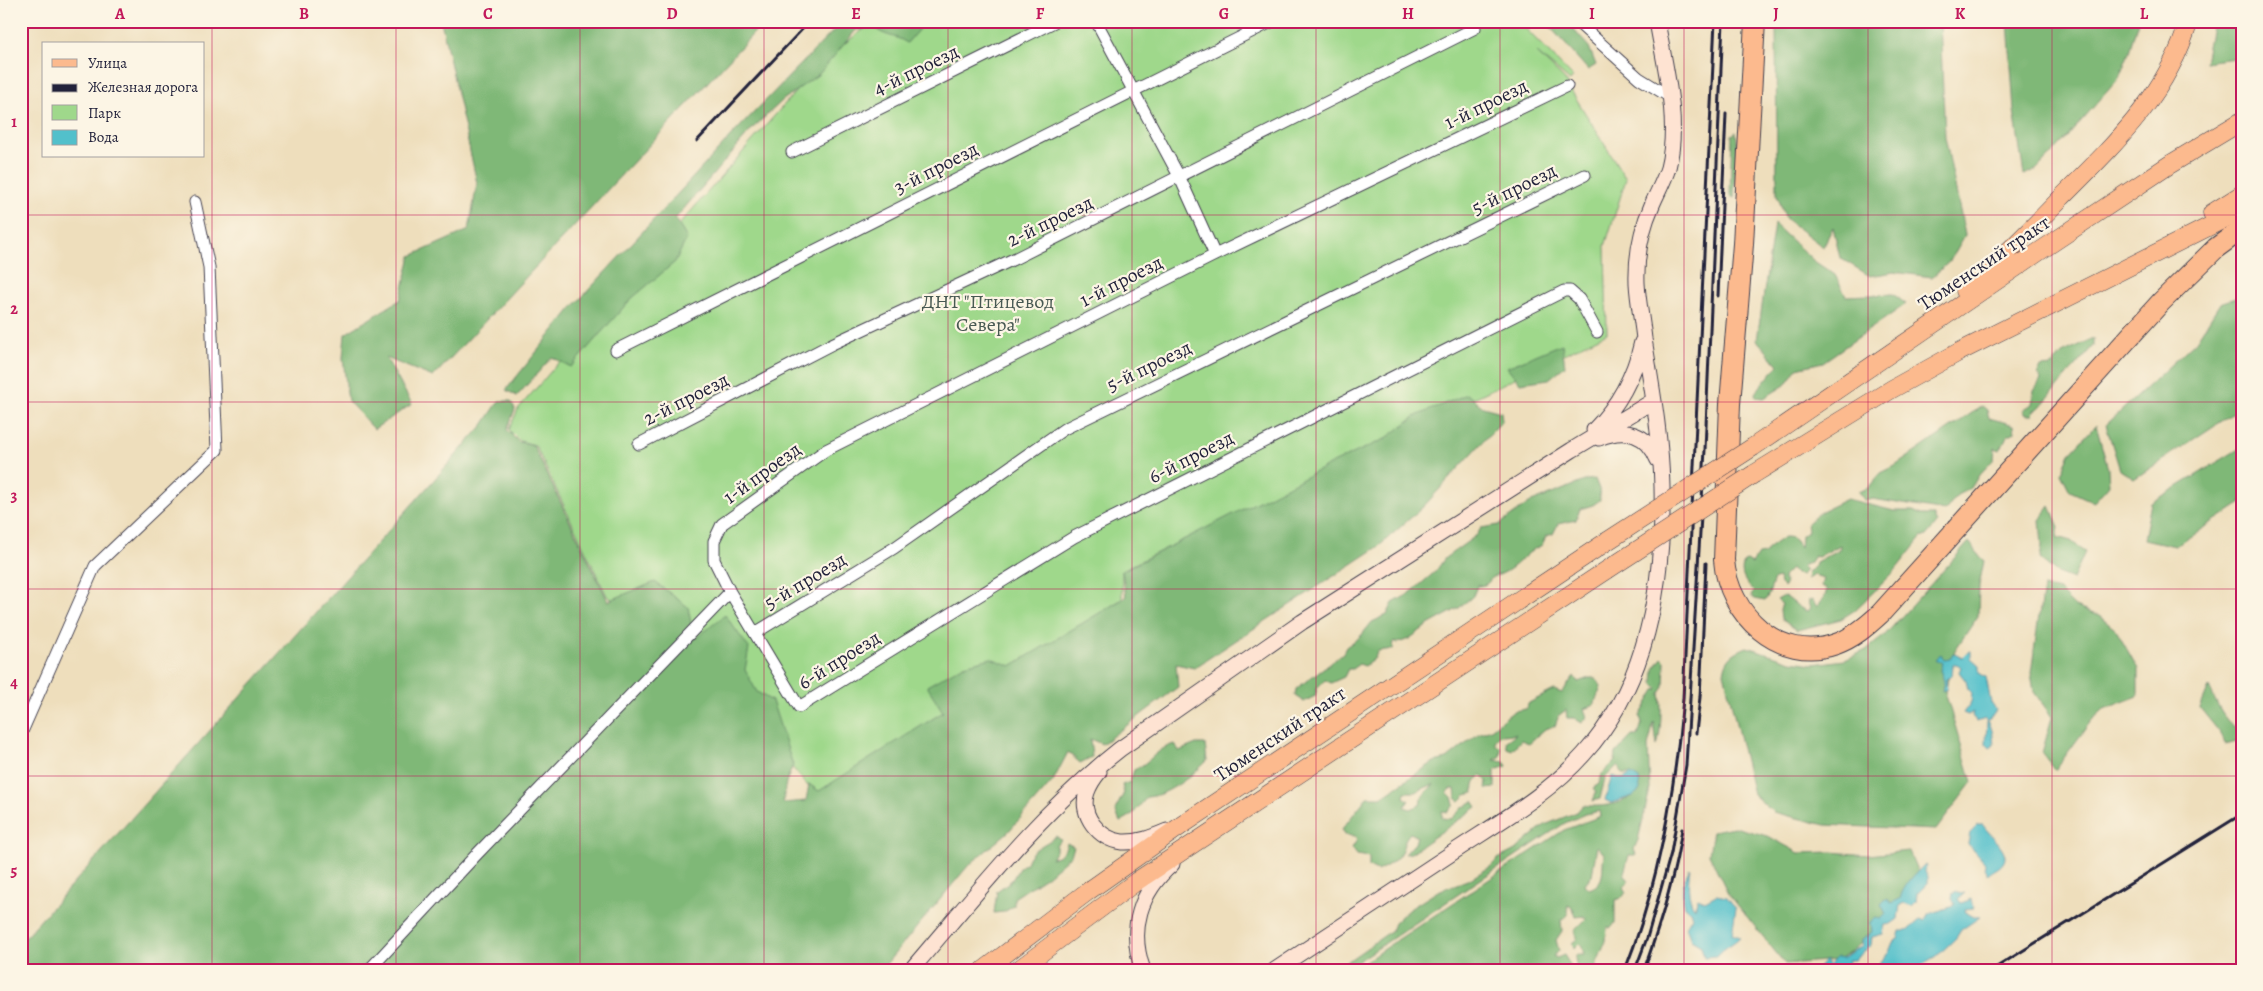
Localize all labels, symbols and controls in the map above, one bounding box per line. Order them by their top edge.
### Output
text: A [114,3,126,25]
text: B [299,3,309,25]
text: C [483,3,493,25]
text: D [666,3,678,25]
text: E [851,3,861,25]
text: F [1036,3,1045,25]
text: G [1219,3,1229,25]
text: H [1402,3,1414,25]
text: I [1589,3,1595,25]
text: J [1773,3,1779,25]
text: K [1955,3,1966,25]
text: L [2140,3,2149,25]
street label: 4-й проезд [869,38,963,102]
legend [42,42,205,158]
text: Улица [88,53,127,73]
street label: 1-й проезд [1440,72,1532,136]
text: Железная дорога [88,77,198,97]
text: Парк [88,103,121,123]
text: 1 [11,111,17,133]
text: Вода [88,127,119,147]
street label: 3-й проезд [889,135,983,201]
street label: 5-й проезд [1467,157,1561,221]
street label: 2-й проезд [1003,189,1098,253]
street label: Тюменский тракт [1913,209,2055,317]
street label: 1-й проезд [1075,249,1167,313]
park label: ДНТ "Птицевод Севера" [922,288,1054,338]
text: 2 [10,298,18,320]
street label: 5-й проезд [1102,334,1196,398]
street label: 2-й проезд [639,366,733,432]
street label: 6-й проезд [1144,424,1238,490]
street label: 1-й проезд [718,436,806,510]
text: 3 [11,485,18,507]
street label: 5-й проезд [759,546,851,616]
street label: 6-й проезд [793,624,885,696]
text: 4 [10,672,18,694]
street label: Тюменский тракт [1209,680,1351,788]
text: 5 [11,860,18,882]

